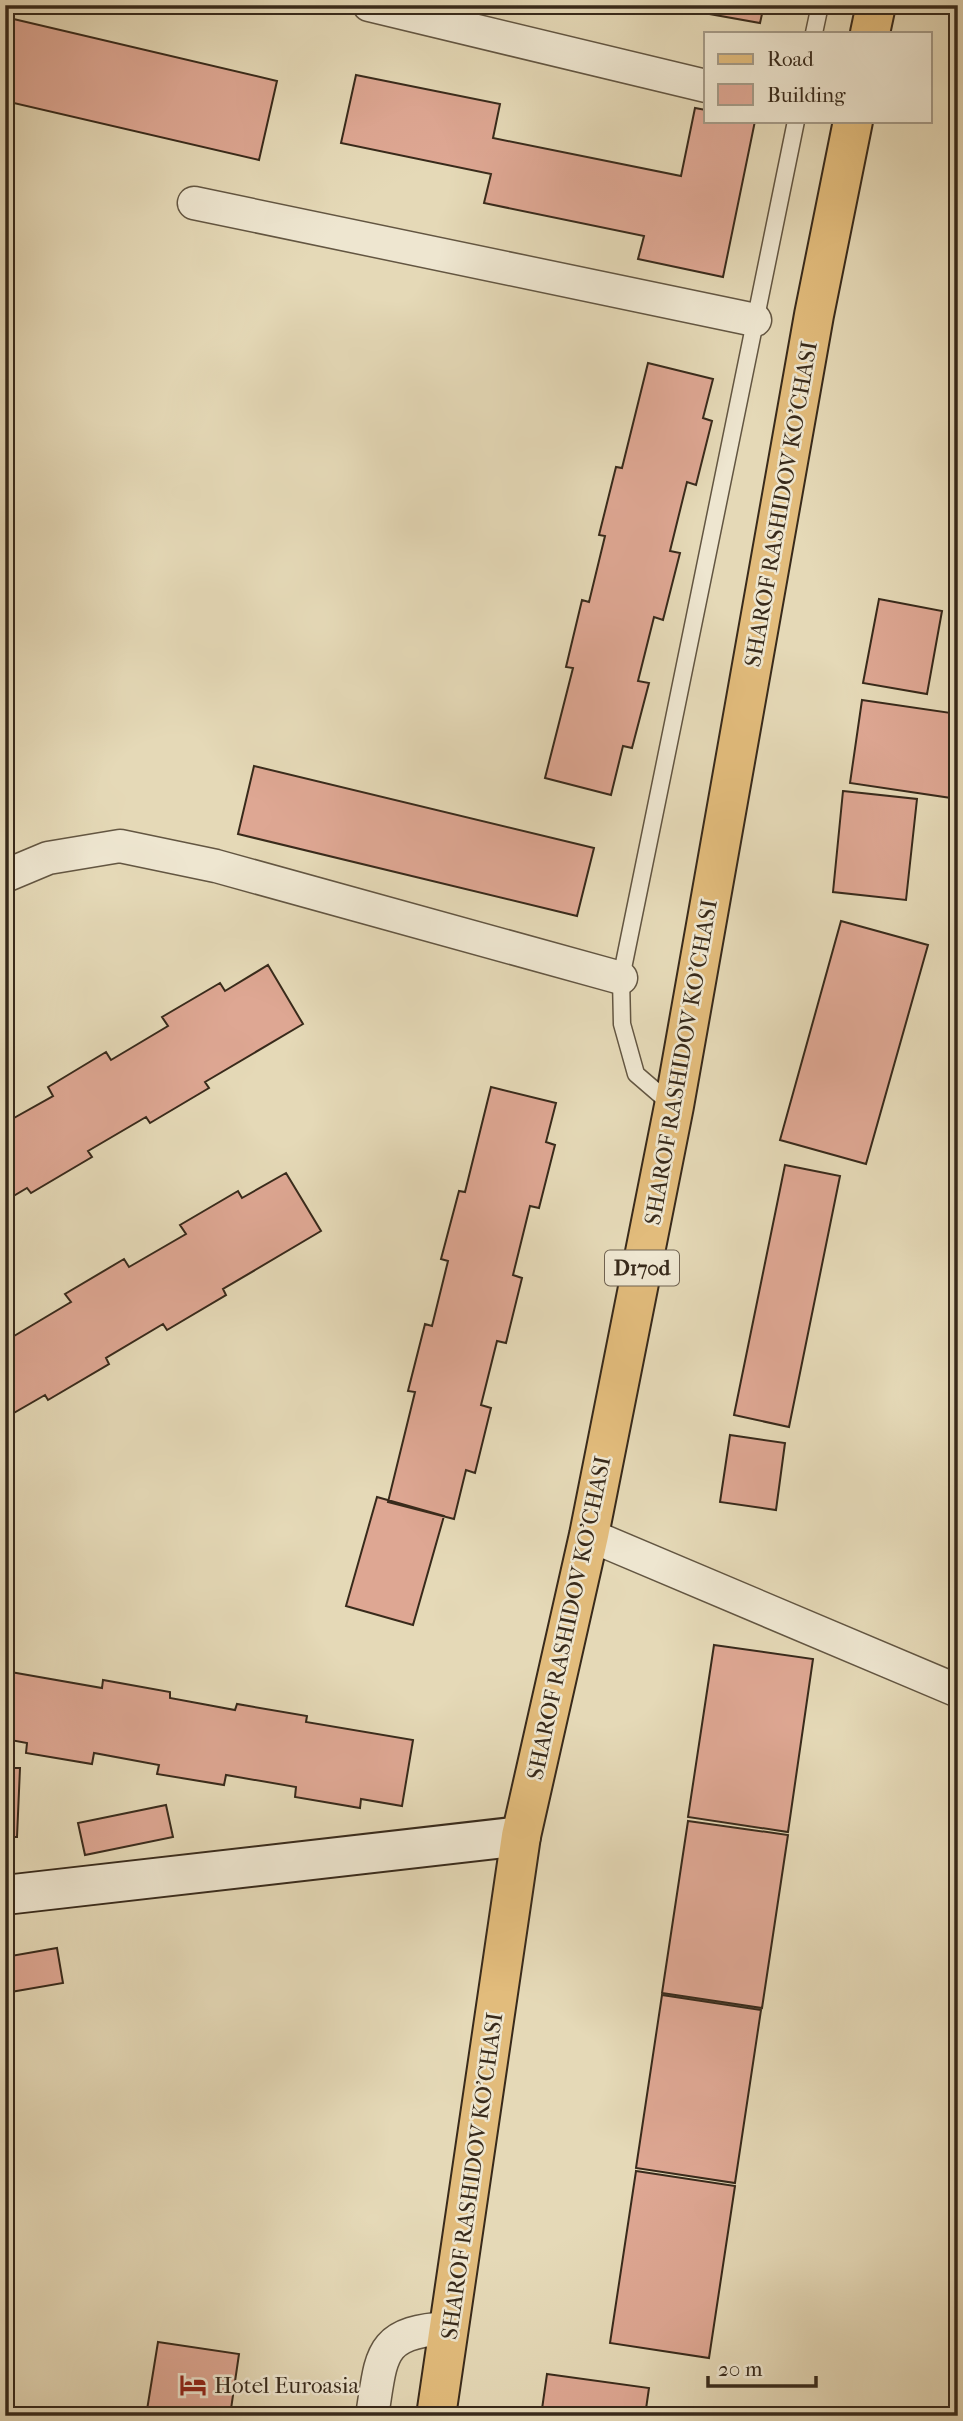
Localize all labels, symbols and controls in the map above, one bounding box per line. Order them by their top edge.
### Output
legend [704,32,932,122]
text: Road [767,47,814,71]
text: Building [767,83,846,107]
street label: SHAROF RASHIDOV KO'CHASI [739,339,823,669]
street label: SHAROF RASHIDOV KO'CHASI [639,897,723,1227]
road number: D170d [605,1250,679,1286]
street label: SHAROF RASHIDOV KO'CHASI [521,1454,617,1782]
street label: SHAROF RASHIDOV KO'CHASI [436,2011,508,2341]
scale bar [708,2344,816,2388]
text: 20 m [718,2357,763,2381]
hotel icon: Hotel Euroasia [178,2370,208,2400]
place label: Hotel Euroasia [214,2372,360,2399]

